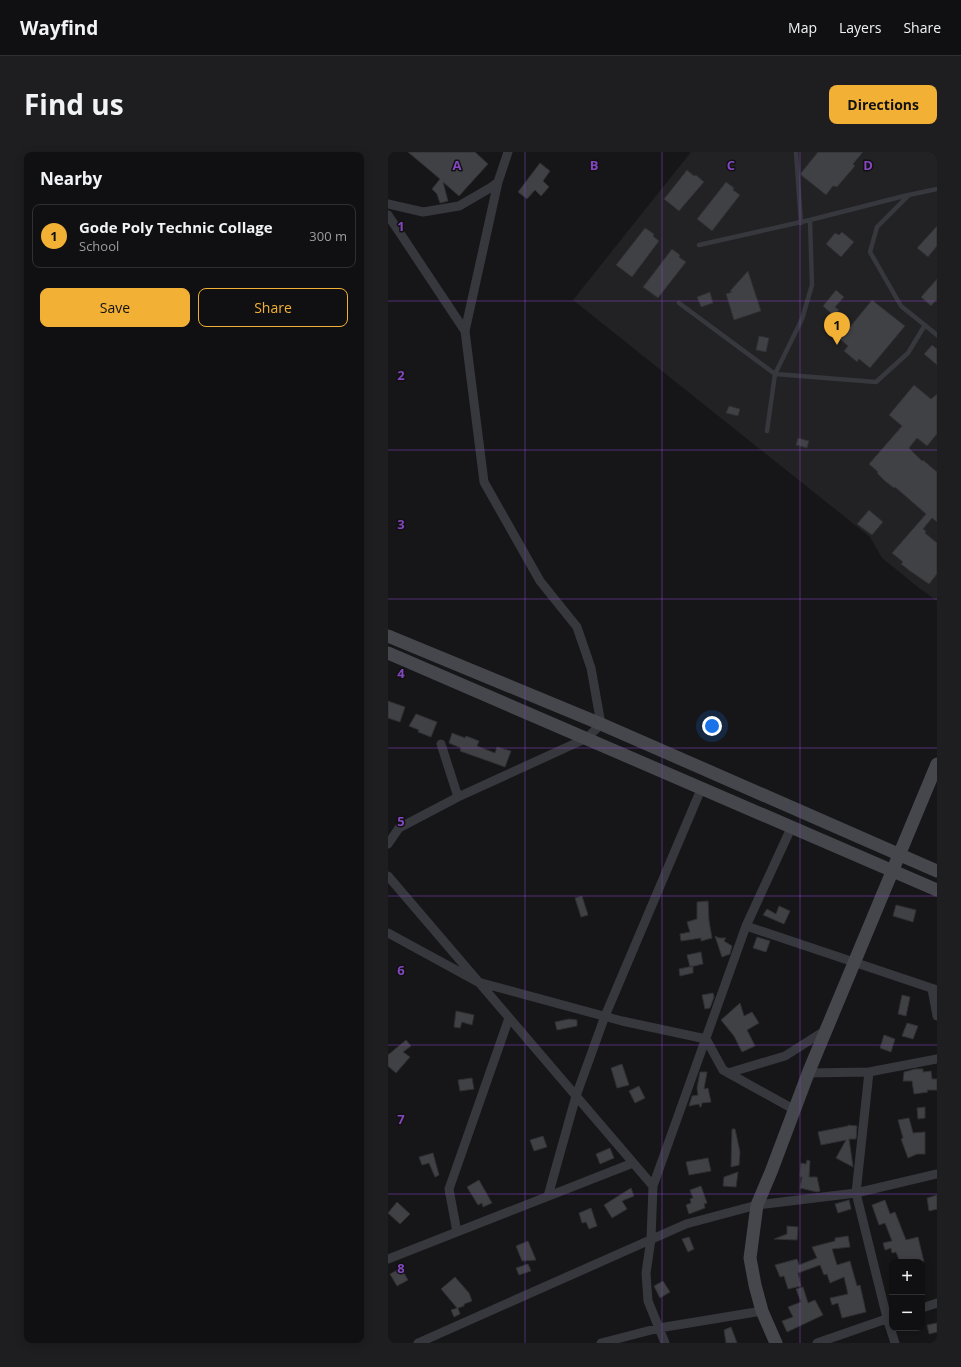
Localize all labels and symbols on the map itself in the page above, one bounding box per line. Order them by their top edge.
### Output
text: A [453,156,462,174]
text: B [590,156,599,174]
text: C [727,156,735,174]
text: D [863,156,873,174]
text: 1 [397,217,405,235]
pin: 1 [824,312,850,345]
text: 2 [397,366,405,384]
text: 3 [397,515,405,533]
text: 4 [397,664,405,682]
your location [702,716,722,736]
text: 5 [397,812,405,830]
text: 6 [397,961,405,979]
text: 7 [397,1110,405,1128]
text: 8 [397,1259,405,1277]

